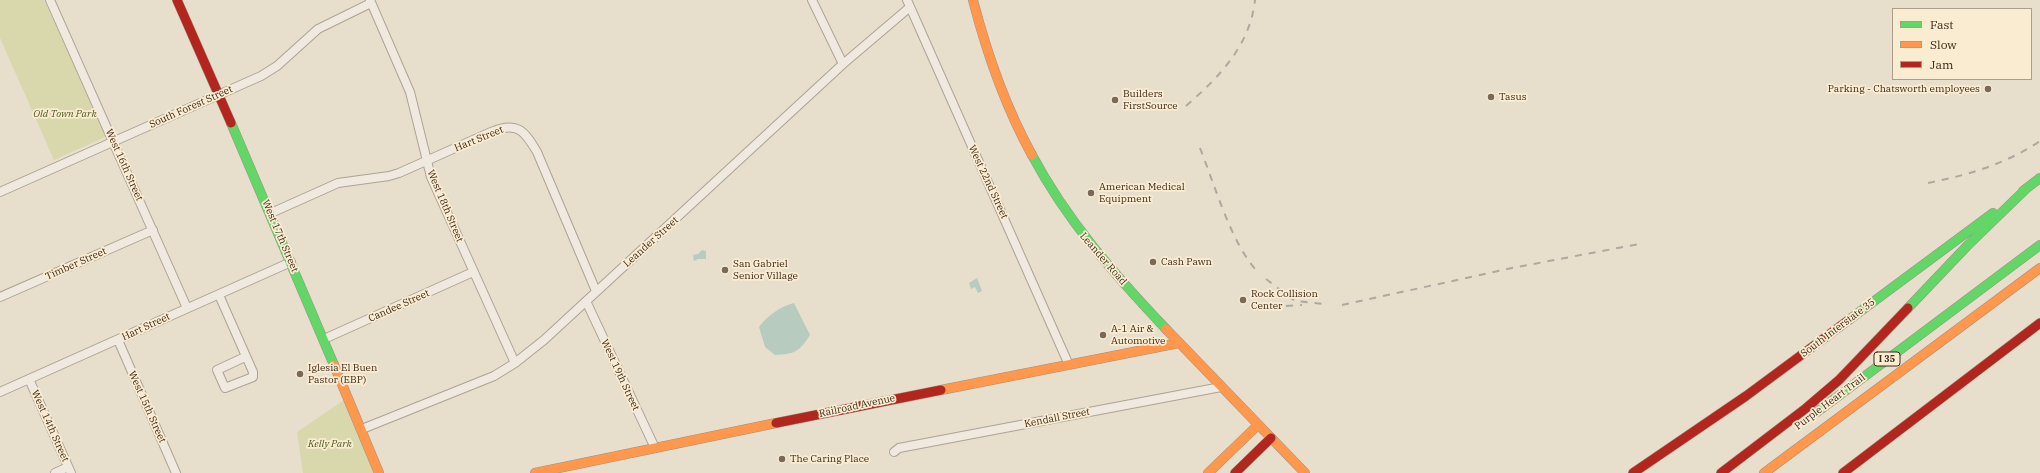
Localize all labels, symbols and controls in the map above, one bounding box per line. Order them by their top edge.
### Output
legend [1892,8,2032,80]
text: Fast [1930,17,1954,32]
text: Slow [1930,37,1957,52]
text: Jam [1930,57,1953,72]
street label: South Forest Street [148,83,234,131]
place label: Parking - Chatsworth employees [1828,83,1980,95]
marker: Parking - Chatsworth employees [1983,84,1993,94]
place label: Builders FirstSource [1123,88,1178,112]
place label: Tasus [1499,91,1527,103]
marker: Tasus [1486,92,1496,102]
marker: Builders FirstSource [1110,95,1120,105]
park label: Old Town Park [33,108,97,120]
street label: Hart Street [453,124,505,154]
street label: West 16th Street [103,127,145,203]
street label: West 22nd Street [966,143,1010,221]
street label: West 18th Street [424,168,466,244]
place label: American Medical Equipment [1099,181,1185,204]
marker: American Medical Equipment [1086,188,1096,198]
street label: West 17th Street [259,198,301,274]
street label: Leander Street [621,214,681,270]
street label: Leander Road [1077,230,1129,288]
street label: Timber Street [44,245,108,283]
place label: Cash Pawn [1161,256,1212,268]
marker: Cash Pawn [1148,257,1158,267]
place label: San Gabriel Senior Village [733,258,798,282]
marker: San Gabriel Senior Village [720,265,730,275]
street label: Candee Street [367,287,431,325]
place label: Rock Collision Center [1251,288,1318,312]
marker: Rock Collision Center [1238,295,1248,305]
street label: South Interstate 35 [1798,296,1878,360]
street label: Hart Street [120,311,172,343]
place label: A-1 Air & Automotive [1111,323,1165,346]
marker: A-1 Air & Automotive [1098,330,1108,340]
street label: West 19th Street [598,337,642,413]
road number: I 35 [1874,352,1900,366]
place label: Iglesia El Buen Pastor (EBP) [308,362,377,386]
street label: West 15th Street [126,369,168,445]
marker: Iglesia El Buen Pastor (EBP) [295,369,305,379]
street label: Purple Heart Trail [1792,372,1868,432]
street label: West 14th Street [29,388,71,464]
street label: Railroad Avenue [818,392,896,420]
street label: Kendall Street [1023,406,1091,430]
park label: Kelly Park [308,438,352,450]
place label: The Caring Place [790,453,869,465]
marker: The Caring Place [777,454,787,464]

